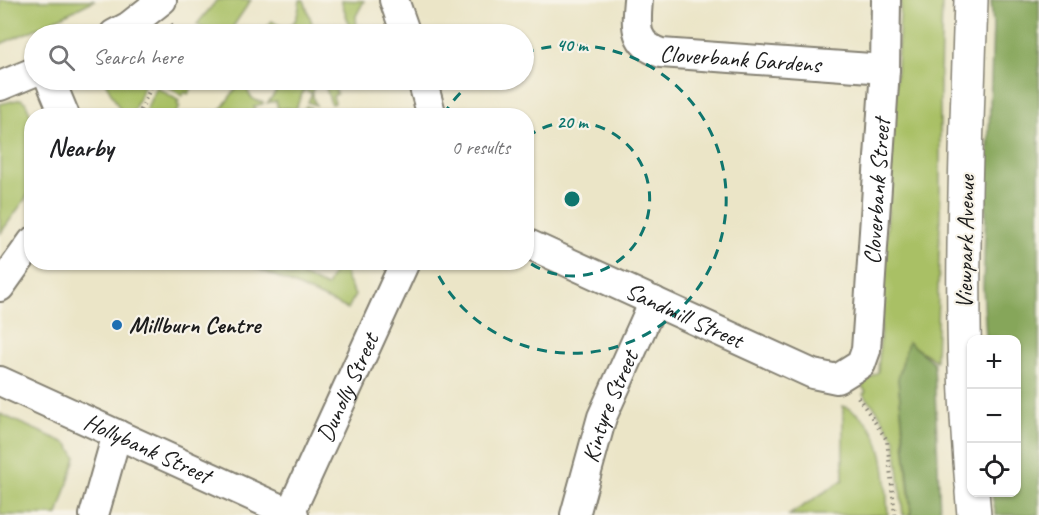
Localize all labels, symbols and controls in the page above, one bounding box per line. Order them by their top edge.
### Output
search box [24,24,534,90]
text: 40 m [557,34,589,56]
street label: Cloverbank Gardens [659,38,824,80]
icon: search [45,41,78,74]
text: Search here [93,43,183,71]
text: 20 m [557,111,589,133]
street label: Cloverbank Street [857,114,897,266]
text: Nearby [48,131,113,164]
text: 0 results [451,135,510,160]
street label: Viewpark Avenue [949,173,981,309]
centre of rings [562,189,582,209]
street label: Sandmill Street [621,275,750,356]
place label: Millburn Centre [129,310,262,340]
marker: Millburn Centre [110,318,124,332]
street label: Dunolly Street [310,327,386,447]
map controls [967,335,1021,497]
button: + [967,335,1021,389]
street label: Kintyre Street [575,344,646,466]
button: − [967,389,1021,443]
street label: Hollybank Street [79,406,218,491]
button: locate [967,443,1021,497]

